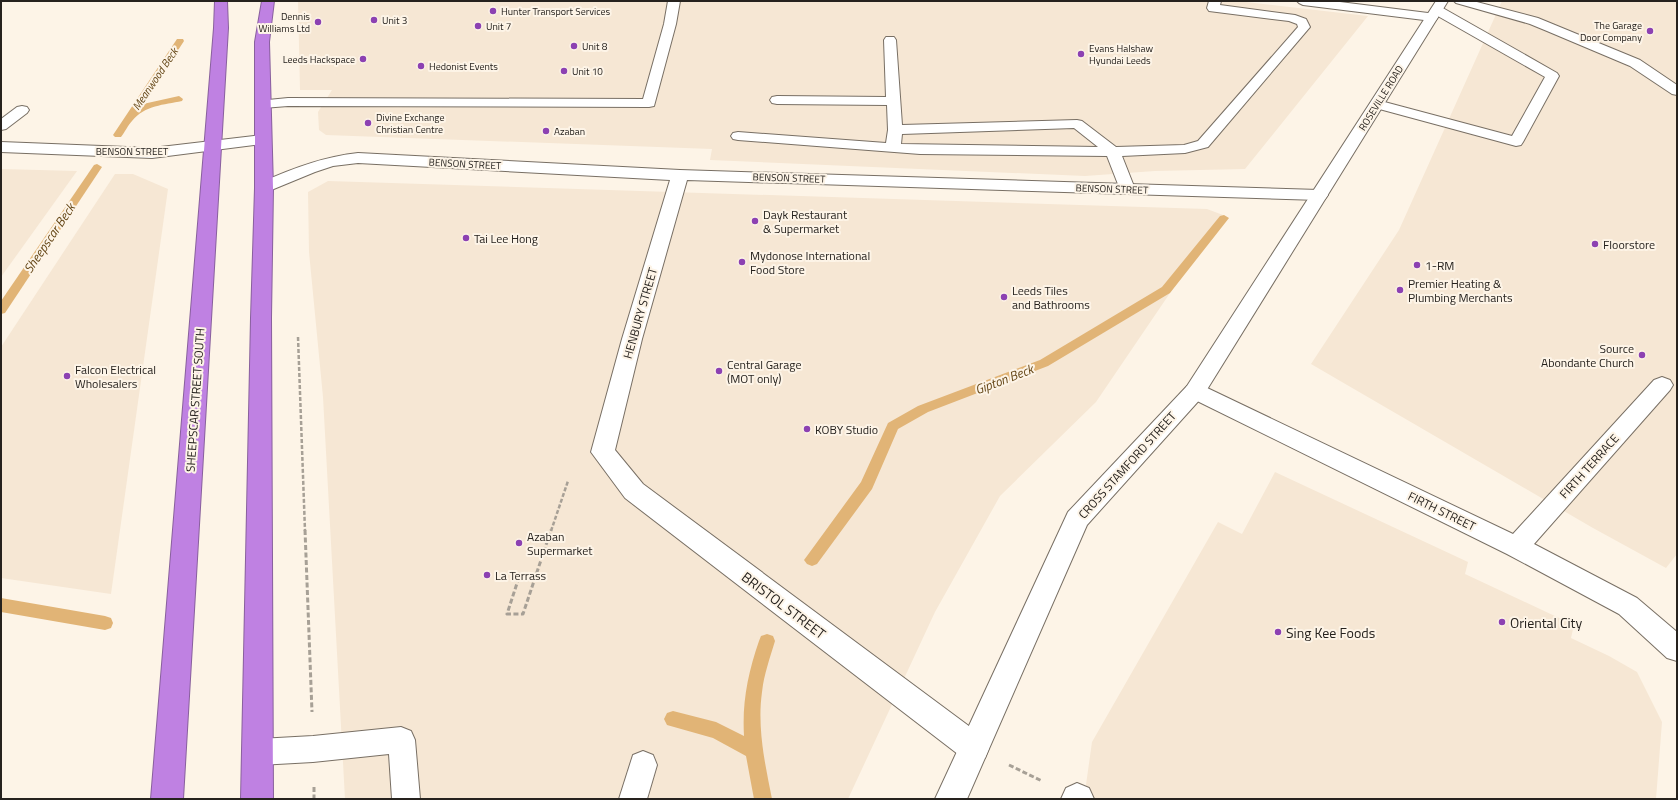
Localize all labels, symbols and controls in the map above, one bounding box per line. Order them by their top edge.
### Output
place label: Hunter Transport Services [501,4,611,19]
marker: Hunter Transport Services [488,6,498,16]
place label: Dennis Williams Ltd [259,9,310,36]
place label: Unit 3 [382,13,407,28]
marker: Unit 3 [369,15,379,25]
marker: Dennis Williams Ltd [313,17,323,27]
place label: The Garage Door Company [1580,18,1642,45]
place label: Unit 7 [486,19,511,34]
marker: Unit 7 [473,21,483,31]
marker: The Garage Door Company [1645,26,1655,36]
place label: Unit 8 [582,39,608,54]
marker: Unit 8 [569,41,579,51]
place label: Evans Halshaw Hyundai Leeds [1089,41,1153,68]
water label: Meanwood Beck [128,44,182,113]
marker: Evans Halshaw Hyundai Leeds [1076,49,1086,59]
place label: Leeds Hackspace [283,52,355,67]
marker: Leeds Hackspace [358,54,368,64]
place label: Hedonist Events [429,59,498,74]
marker: Hedonist Events [416,61,426,71]
street label: ROSEVILLE ROAD [1355,62,1407,134]
place label: Unit 10 [572,64,603,79]
marker: Unit 10 [559,66,569,76]
place label: Divine Exchange Christian Centre [376,110,445,137]
marker: Divine Exchange Christian Centre [363,118,373,128]
place label: Azaban [554,124,585,139]
marker: Azaban [541,126,551,136]
street label: BENSON STREET [96,144,169,159]
street label: BENSON STREET [428,155,502,173]
street label: BENSON STREET [752,169,826,187]
street label: BENSON STREET [1075,180,1149,198]
water label: Sheepscar Beck [18,197,81,277]
place label: Dayk Restaurant & Supermarket [763,205,848,238]
marker: Dayk Restaurant & Supermarket [750,216,760,226]
place label: Tai Lee Hong [474,229,538,248]
marker: Tai Lee Hong [461,233,471,243]
place label: Floorstore [1603,235,1655,254]
marker: Floorstore [1590,239,1600,249]
place label: Mydonose International Food Store [750,246,870,279]
place label: 1-RM [1425,256,1454,275]
marker: Mydonose International Food Store [737,257,747,267]
marker: 1-RM [1412,260,1422,270]
street label: HENBURY STREET [618,265,662,361]
place label: Premier Heating & Plumbing Merchants [1408,274,1513,307]
place label: Leeds Tiles and Bathrooms [1012,281,1090,314]
marker: Premier Heating & Plumbing Merchants [1395,285,1405,295]
marker: Leeds Tiles and Bathrooms [999,292,1009,302]
street label: SHEEPSCAR STREET SOUTH [180,327,210,473]
place label: Source Abondante Church [1541,339,1634,372]
marker: Source Abondante Church [1637,350,1647,360]
place label: Central Garage (MOT only) [727,355,801,388]
water label: Gipton Beck [972,358,1038,399]
place label: Falcon Electrical Wholesalers [75,360,156,393]
marker: Central Garage (MOT only) [714,366,724,376]
marker: Falcon Electrical Wholesalers [62,371,72,381]
street label: CROSS STAMFORD STREET [1074,407,1181,523]
place label: KOBY Studio [815,420,878,439]
marker: KOBY Studio [802,424,812,434]
street label: FIRTH TERRACE [1555,429,1624,503]
street label: FIRTH STREET [1405,486,1480,536]
place label: Azaban Supermarket [527,527,593,560]
marker: Azaban Supermarket [514,538,524,548]
place label: La Terrass [495,566,547,585]
street label: BRISTOL STREET [737,566,831,644]
marker: La Terrass [482,570,492,580]
place label: Oriental City [1510,612,1583,633]
marker: Oriental City [1497,617,1507,627]
place label: Sing Kee Foods [1286,622,1375,643]
marker: Sing Kee Foods [1273,627,1283,637]

